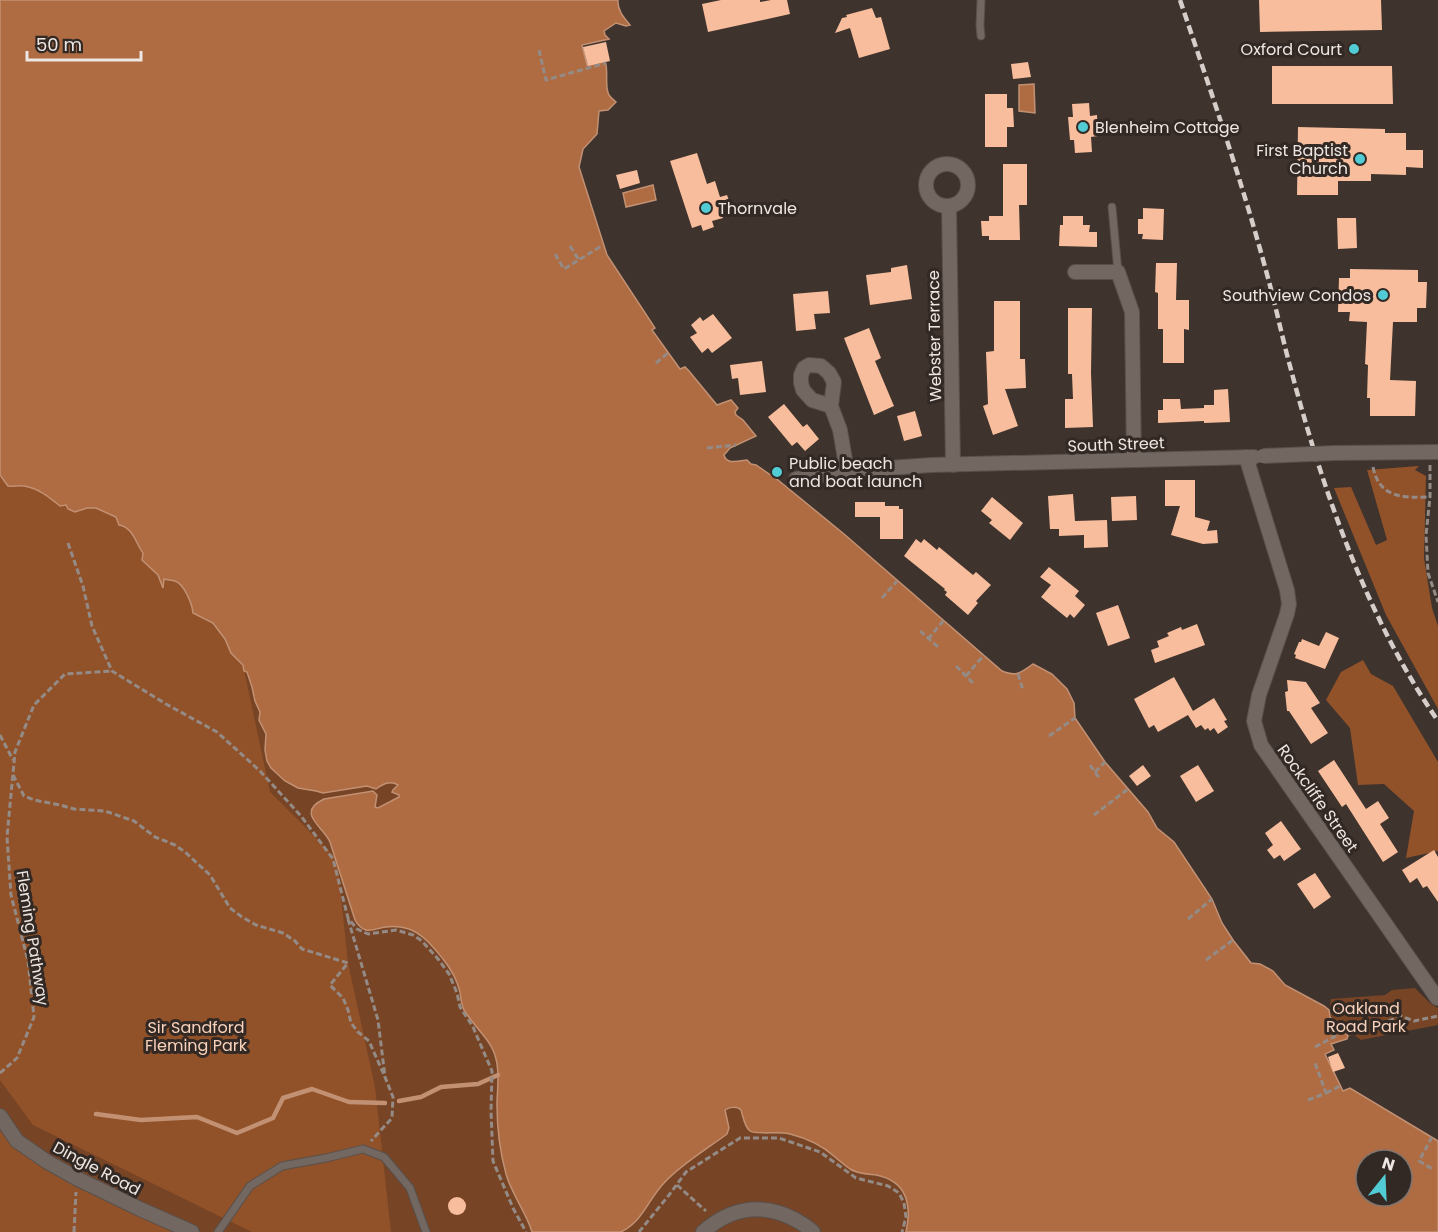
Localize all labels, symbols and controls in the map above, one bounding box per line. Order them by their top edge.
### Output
scale bar [27,24,141,62]
text: 50 m [36,32,82,57]
place label: Oxford Court [1241,38,1342,61]
marker: Oxford Court [1347,42,1361,56]
place label: Blenheim Cottage [1095,116,1240,139]
marker: Blenheim Cottage [1076,120,1090,134]
place label: First Baptist Church [1256,139,1348,180]
marker: First Baptist Church [1353,152,1367,166]
place label: Thornvale [718,197,797,220]
marker: Thornvale [699,201,713,215]
street label: Webster Terrace [922,270,947,402]
place label: Southview Condos [1223,284,1371,307]
marker: Southview Condos [1376,288,1390,302]
street label: South Street [1067,431,1165,458]
place label: Public beach and boat launch [789,452,922,493]
marker: Public beach and boat launch [770,465,784,479]
street label: Rockcliffe Street [1272,740,1364,857]
street label: Fleming Pathway [10,869,55,1007]
park label: Oakland Road Park [1326,997,1407,1038]
park label: Sir Sandford Fleming Park [145,1016,248,1057]
street label: Dingle Road [49,1136,145,1201]
north arrow [1354,1148,1414,1208]
text: N [1379,1151,1398,1177]

